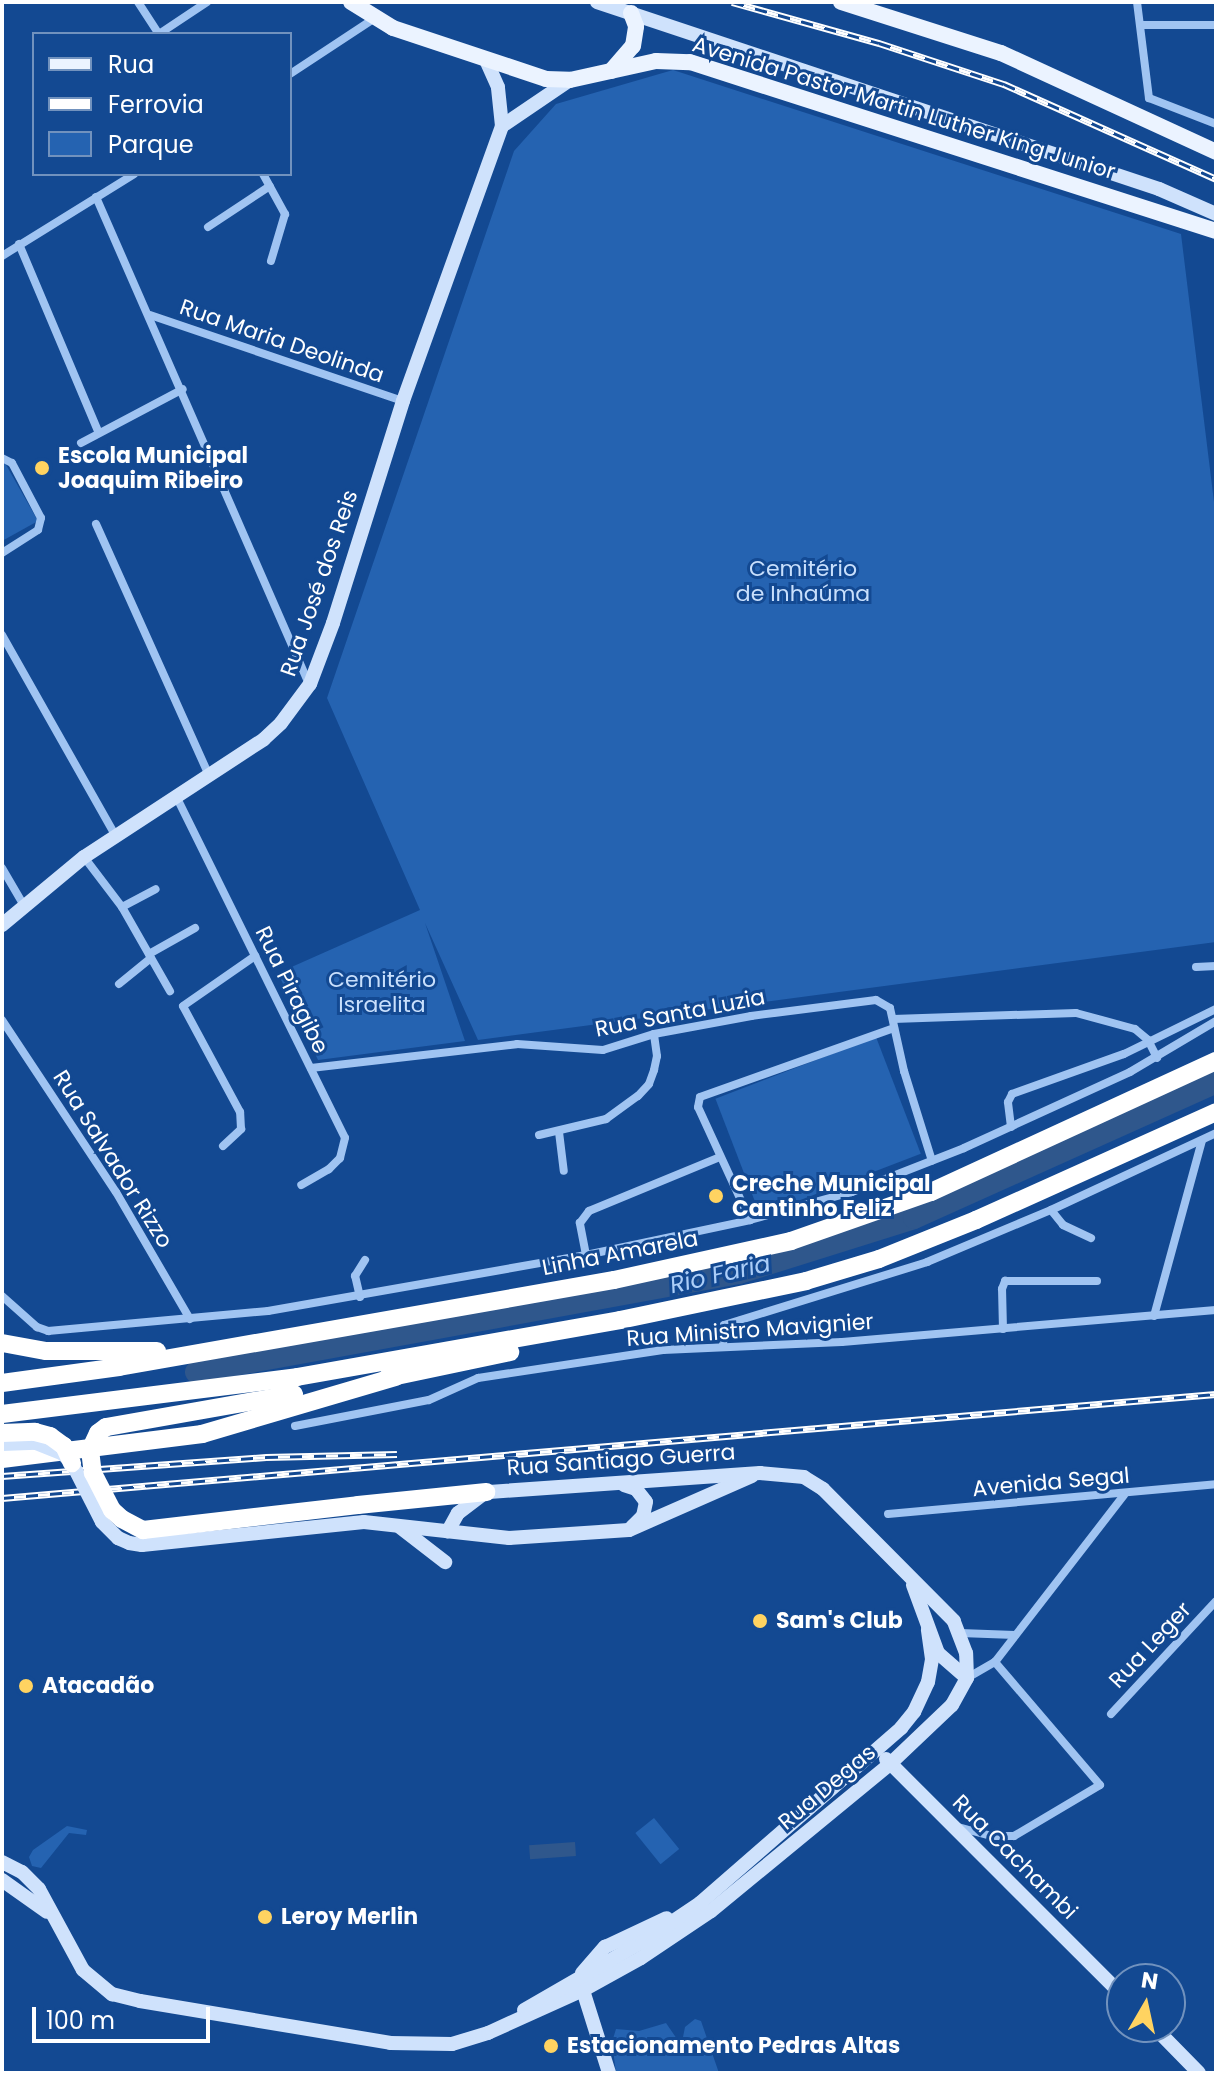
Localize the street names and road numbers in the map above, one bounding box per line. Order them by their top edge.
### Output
street label: Avenida Pastor Martin Luther King Junior [689,31,1119,185]
street label: Rua Maria Deolinda [176,294,388,388]
street label: Rua José dos Reis [275,486,363,680]
street label: Rua Piragibe [250,922,334,1058]
street label: Rua Santa Luzia [593,984,767,1042]
street label: Rua Salvador Rizzo [48,1065,178,1253]
street label: Linha Amarela [540,1225,700,1281]
street label: Rua Ministro Mavignier [626,1308,874,1352]
street label: Rua Santiago Guerra [506,1439,736,1481]
street label: Avenida Segal [971,1462,1131,1502]
street label: Rua Leger [1103,1596,1197,1694]
street label: Rua Degas [773,1739,881,1835]
street label: Rua Cachambi [947,1789,1083,1925]

